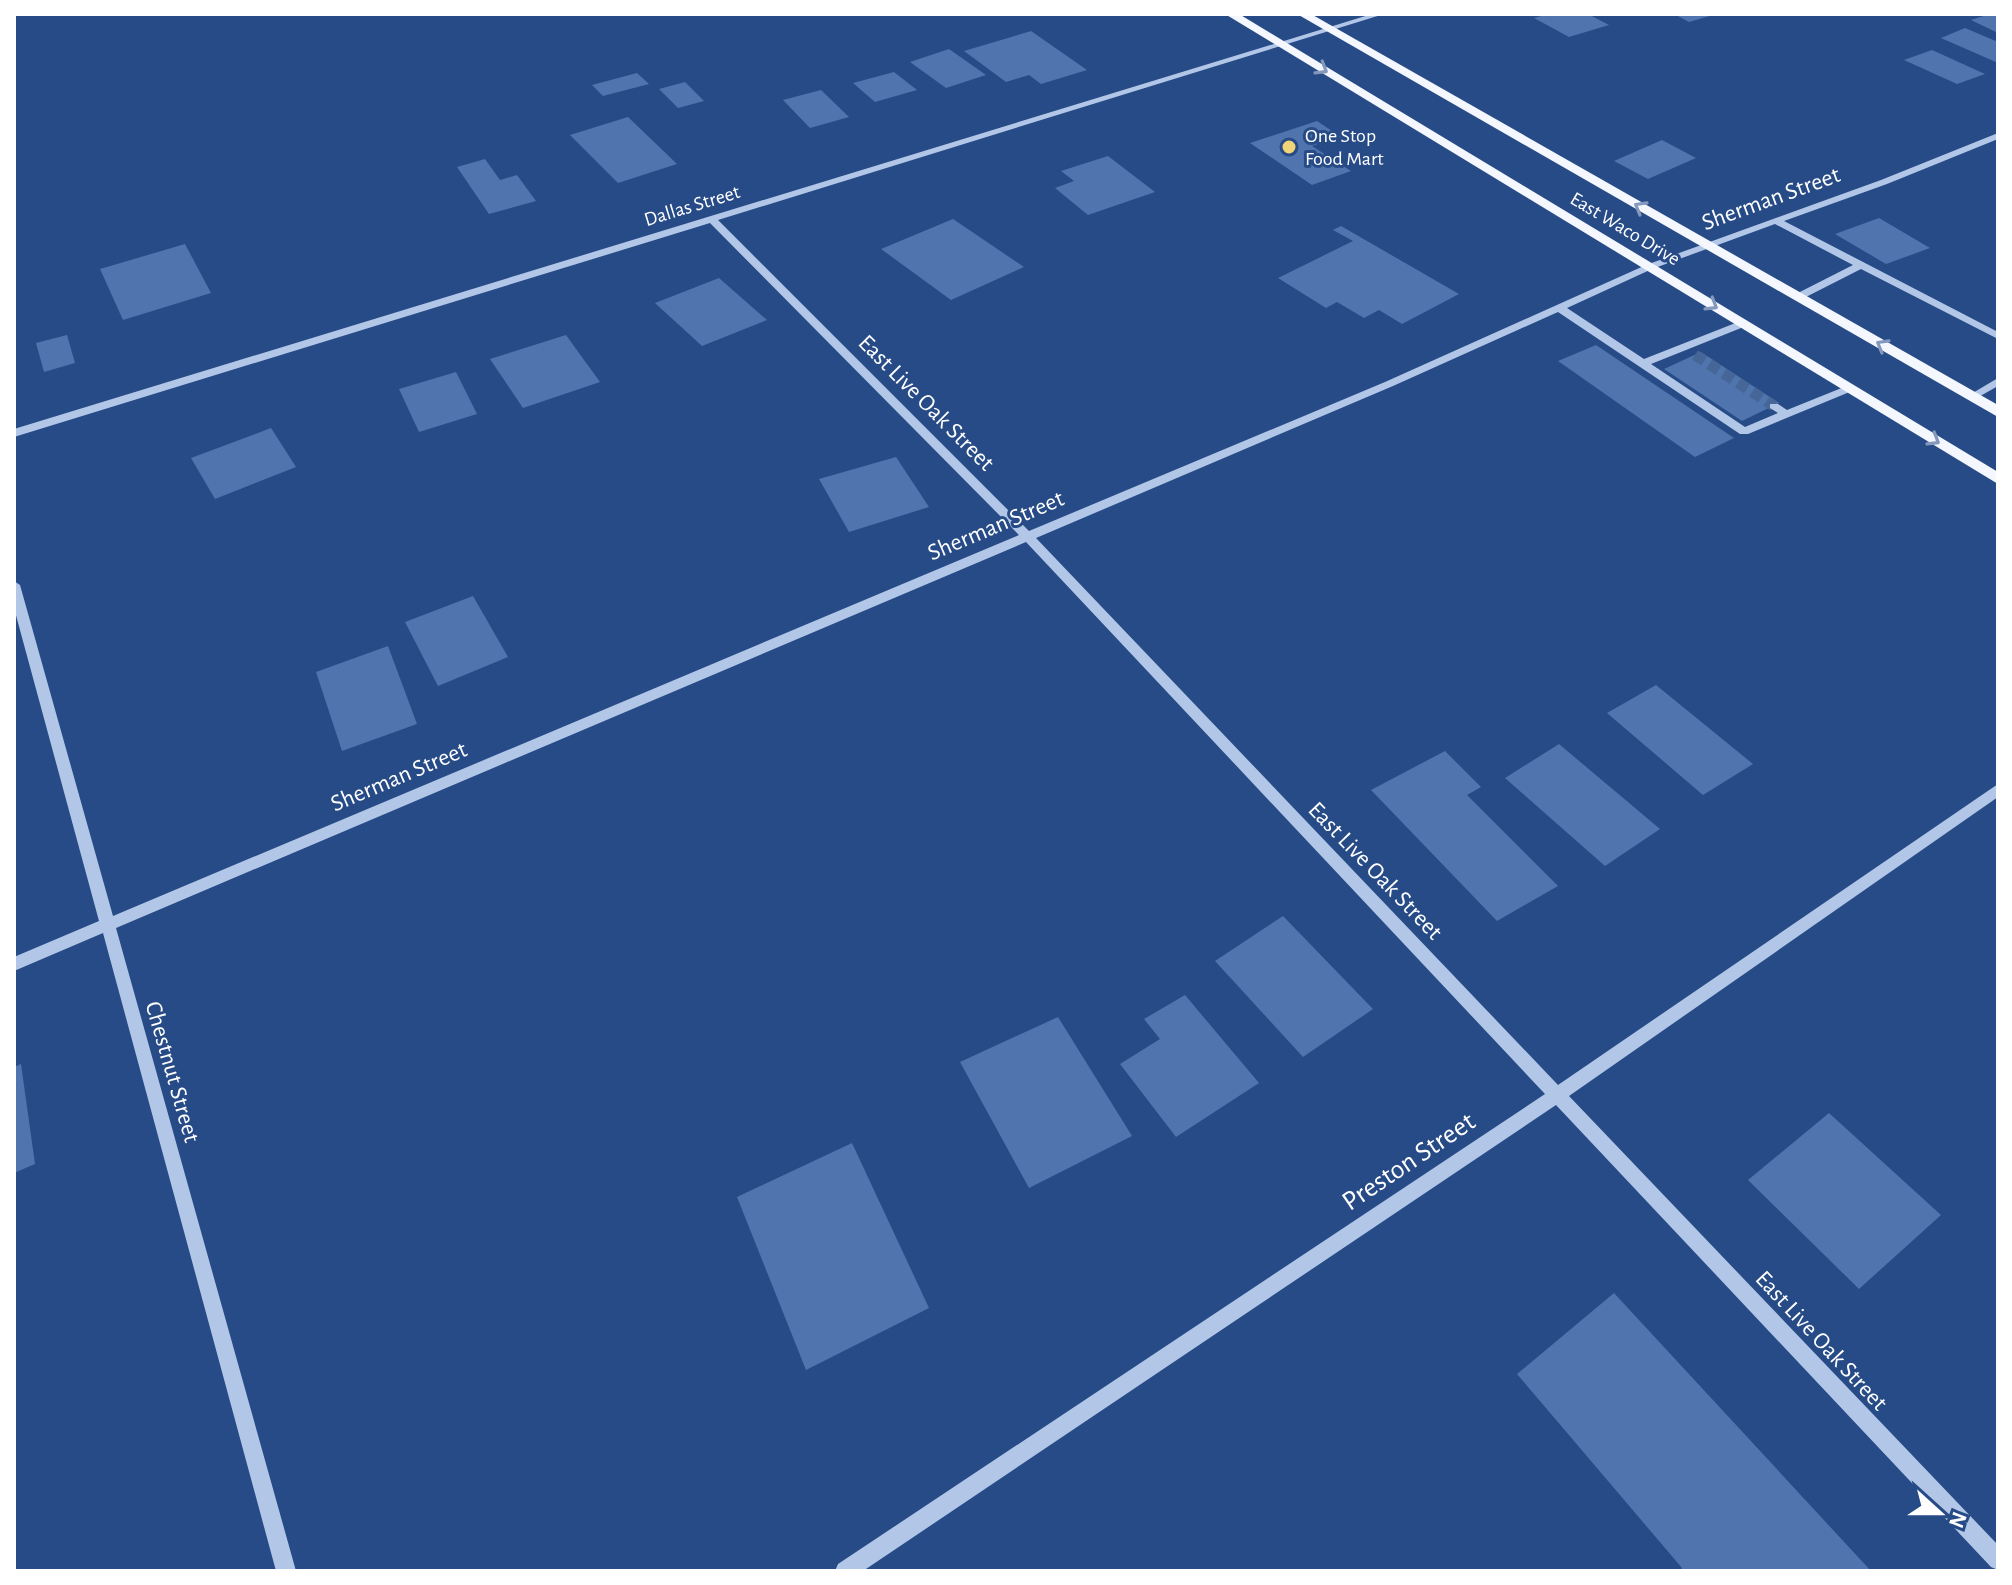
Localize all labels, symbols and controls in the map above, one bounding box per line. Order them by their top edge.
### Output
one-way arrow [1313,59,1328,75]
place label: One Stop Food Mart [1305,126,1384,169]
marker: One Stop Food Mart [1280,138,1298,156]
street label: Sherman Street [1699,163,1844,235]
street label: Dallas Street [642,182,743,230]
street label: East Waco Drive [1567,188,1683,270]
one-way arrow [1634,201,1649,217]
one-way arrow [1703,296,1718,311]
street label: East Live Oak Street [854,331,999,476]
one-way arrow [1876,339,1891,355]
one-way arrow [1925,430,1940,446]
street label: Sherman Street [924,486,1068,565]
street label: Sherman Street [327,737,471,816]
street label: East Live Oak Street [1303,798,1447,945]
street label: Chestnut Street [140,999,204,1145]
street label: Preston Street [1338,1107,1480,1217]
street label: East Live Oak Street [1750,1267,1892,1416]
north arrow [1900,1473,1980,1553]
text: N [1945,1509,1971,1531]

